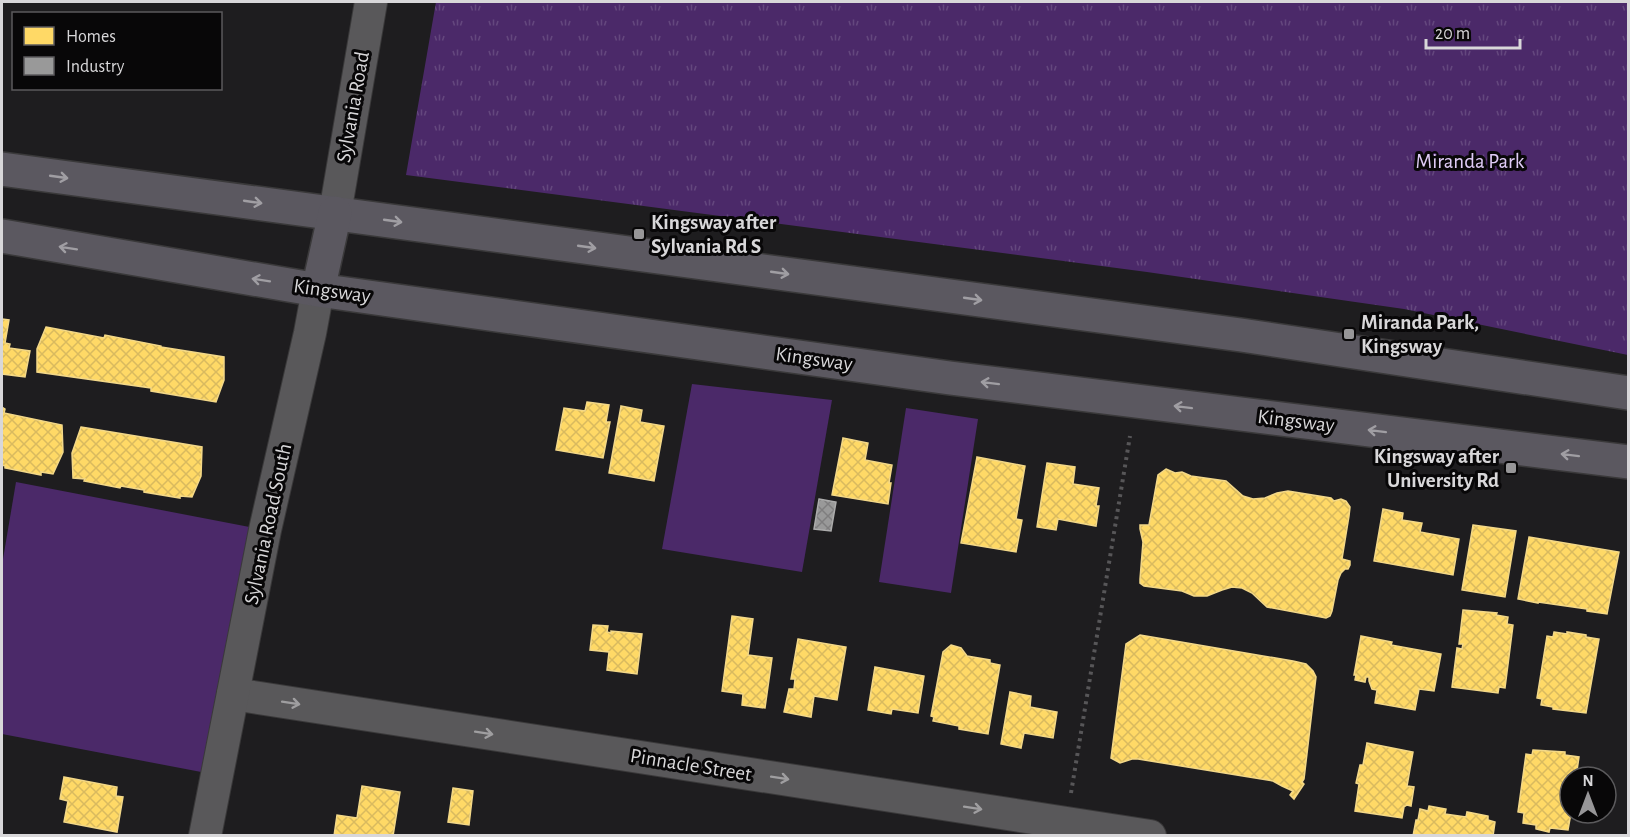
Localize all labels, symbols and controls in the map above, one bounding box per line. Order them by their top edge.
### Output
legend [12,12,222,90]
scale bar [1426,12,1520,50]
text: 20 m [1435,25,1470,43]
text: Homes [66,28,116,46]
street label: Sylvania Road [333,50,373,164]
text: Industry [66,58,125,76]
park label: Miranda Park [1416,151,1525,172]
one-way arrow [49,171,69,182]
one-way arrow [242,197,262,208]
place label: Kingsway after Sylvania Rd S [651,212,777,257]
one-way arrow [383,215,403,226]
marker: Kingsway after Sylvania Rd S [632,227,646,241]
one-way arrow [576,241,596,252]
one-way arrow [59,243,79,254]
one-way arrow [769,268,789,279]
one-way arrow [251,275,271,286]
street label: Kingsway [292,275,372,307]
one-way arrow [963,294,982,305]
place label: Miranda Park, Kingsway [1361,312,1479,357]
marker: Miranda Park, Kingsway [1342,327,1356,341]
street label: Kingsway [774,343,854,375]
one-way arrow [980,377,1000,388]
one-way arrow [1174,401,1194,412]
street label: Kingsway [1256,406,1336,436]
one-way arrow [1367,425,1387,436]
street label: Sylvania Road South [241,442,295,606]
place label: Kingsway after University Rd [1374,446,1500,491]
one-way arrow [1561,449,1581,460]
marker: Kingsway after University Rd [1504,461,1518,475]
one-way arrow [281,698,300,709]
one-way arrow [473,727,493,738]
street label: Pinnacle Street [629,745,754,785]
north arrow [1558,765,1618,825]
one-way arrow [770,773,789,784]
text: N [1582,773,1594,789]
one-way arrow [962,803,982,814]

